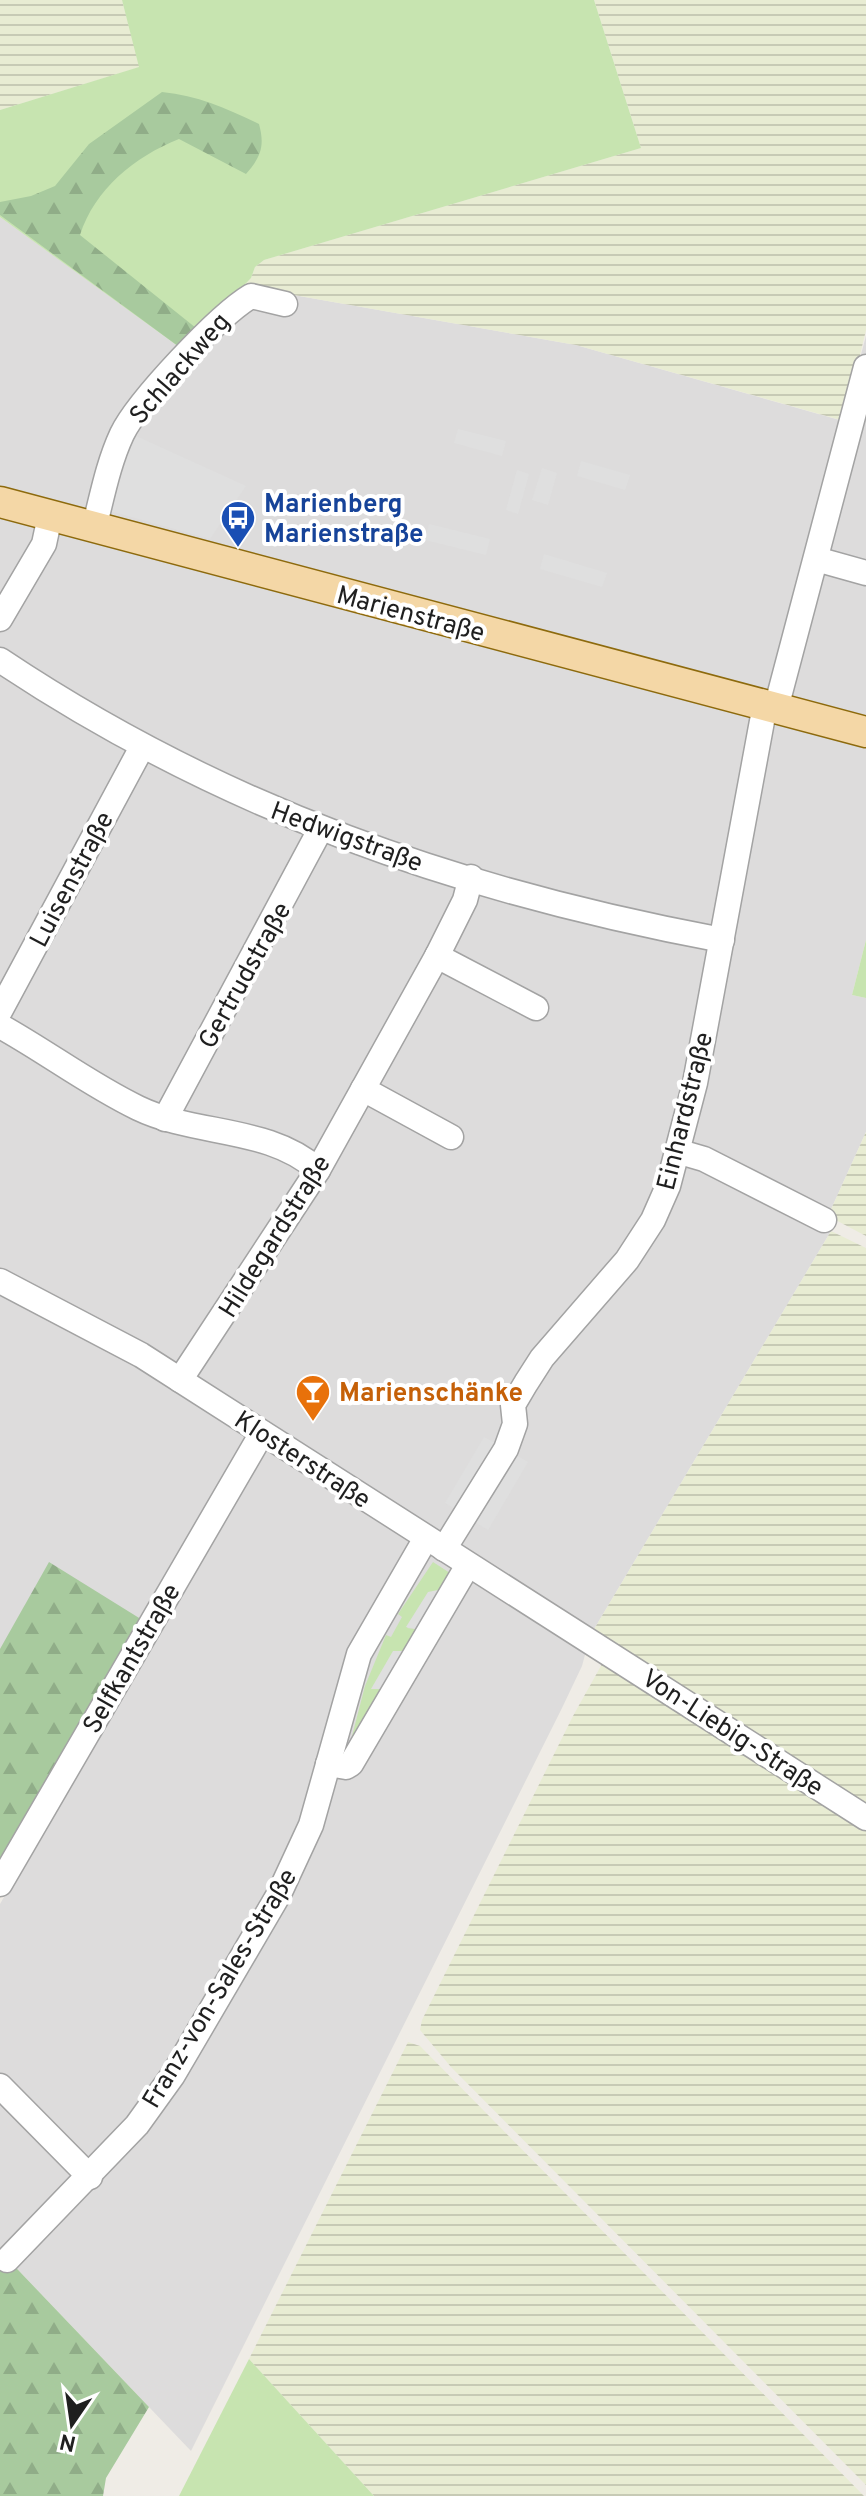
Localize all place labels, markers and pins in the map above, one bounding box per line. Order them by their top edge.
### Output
place label: Marienberg Marienstraße [264,489,424,552]
bus stop icon: Marienberg Marienstraße [219,499,257,549]
bar icon: Marienschänke [294,1373,332,1423]
place label: Marienschänke [339,1378,523,1411]

